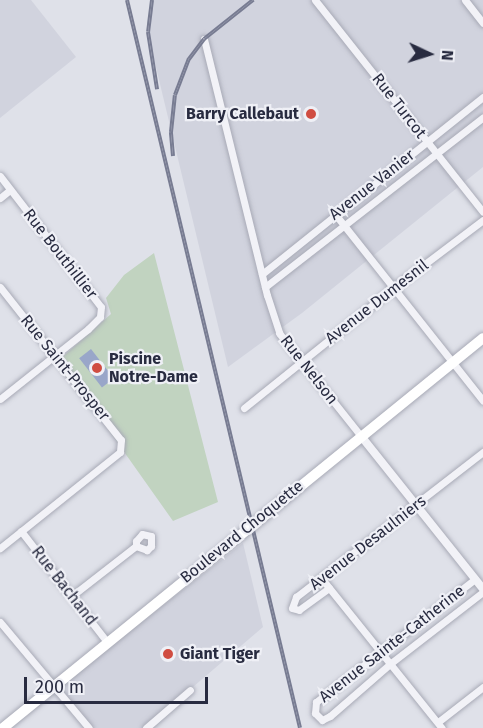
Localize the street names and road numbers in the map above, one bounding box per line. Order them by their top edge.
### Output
street label: Rue Turcot [368,70,430,142]
street label: Avenue Vanier [325,146,419,224]
street label: Rue Bouthillier [19,205,101,303]
street label: Avenue Dumesnil [322,256,432,348]
street label: Rue Saint-Prosper [16,311,114,425]
street label: Rue Nelson [276,332,342,408]
street label: Boulevard Choquette [177,477,307,587]
street label: Avenue Desaulniers [306,492,430,594]
street label: Rue Bachand [27,543,101,629]
street label: Avenue Sainte-Catherine [315,581,469,707]

